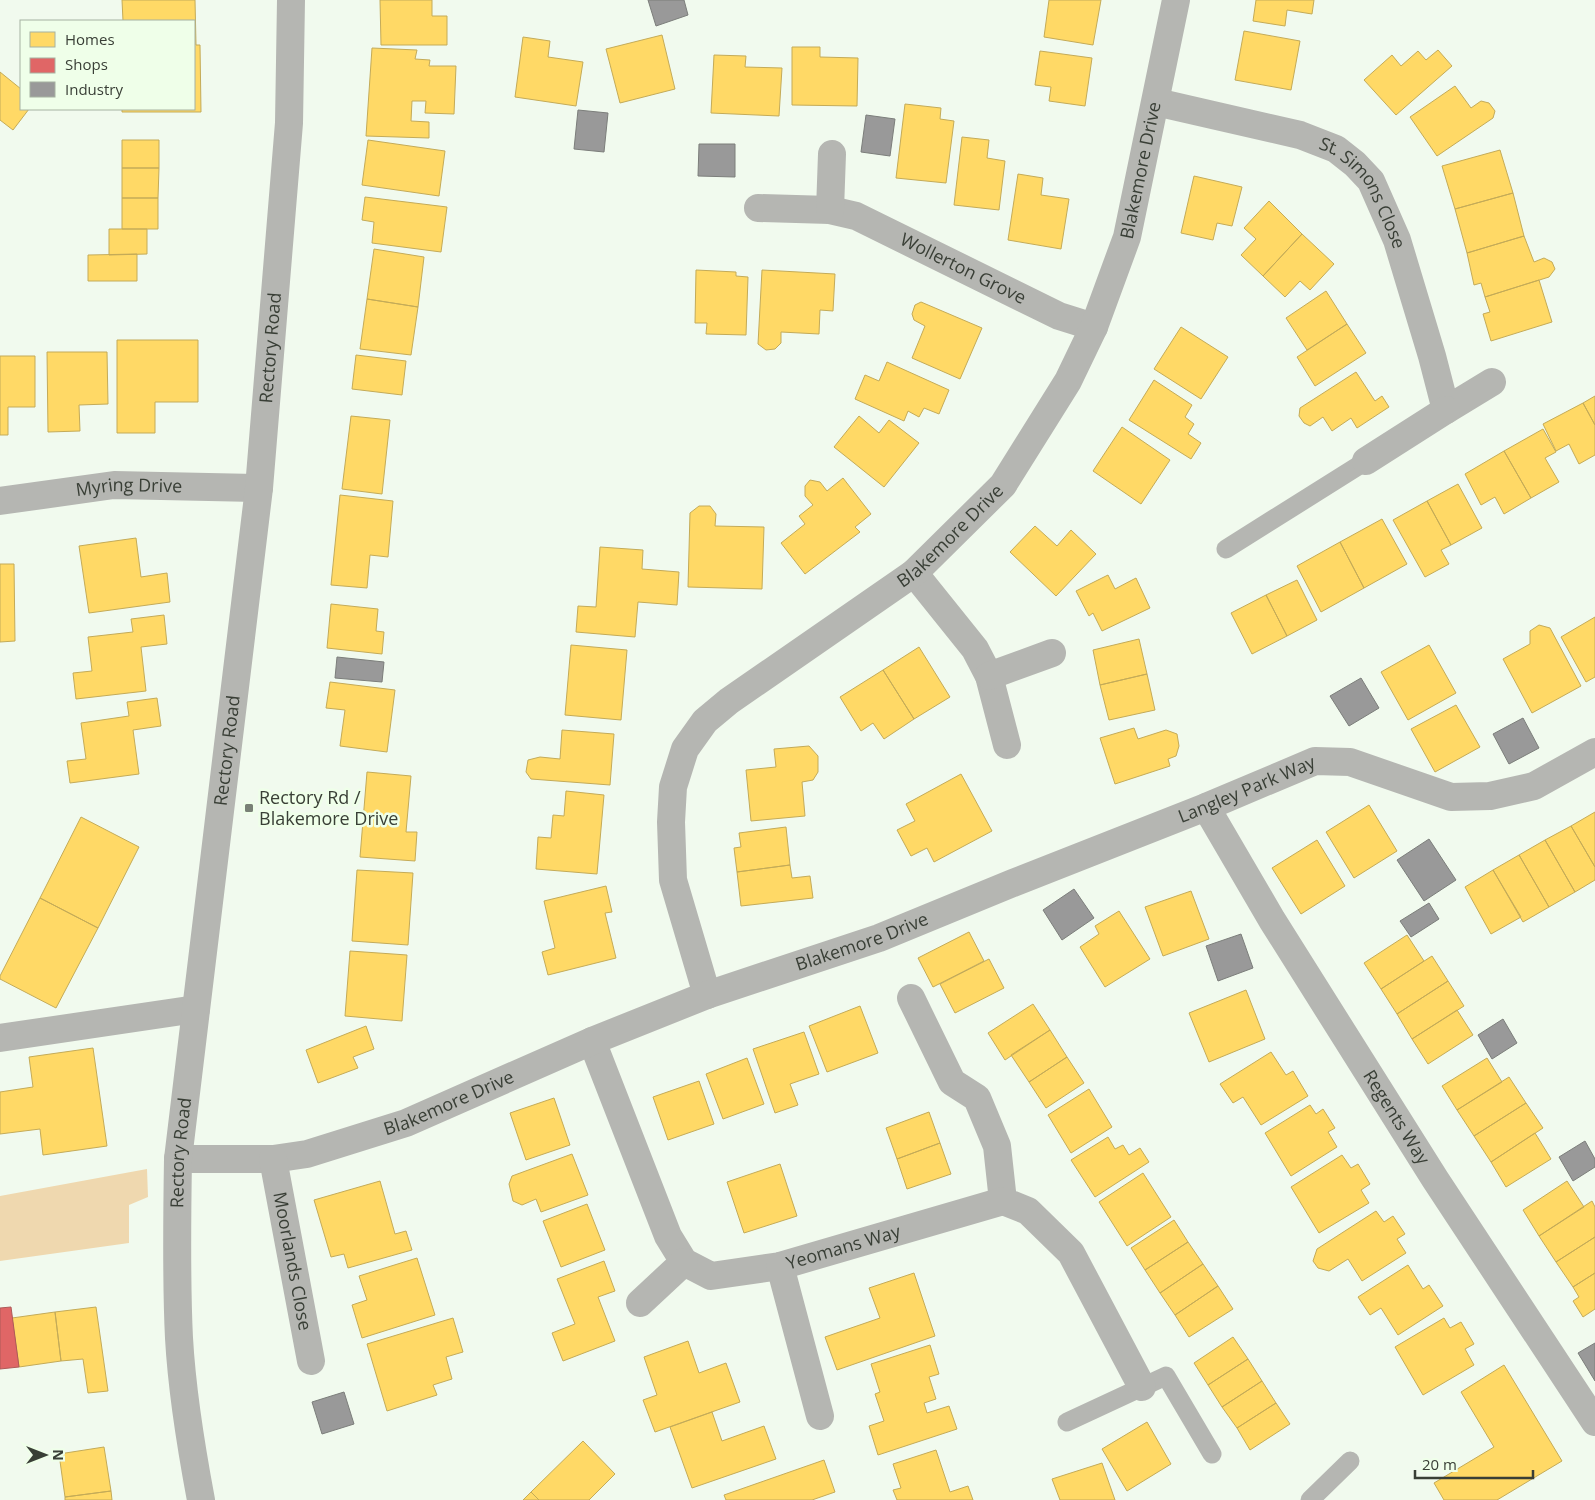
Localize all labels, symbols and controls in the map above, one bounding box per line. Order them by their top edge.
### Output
legend [20,20,195,110]
text: Homes [65,29,115,49]
text: Shops [65,54,108,74]
text: Industry [65,79,123,99]
street label: Blakemore Drive [1114,100,1166,241]
street label: St. Simons Close [1316,131,1412,251]
street label: Wollerton Grove [897,227,1030,309]
street label: Rectory Road [253,292,286,404]
street label: Myring Drive [74,472,183,501]
street label: Blakemore Drive [892,478,1008,592]
street label: Rectory Road [208,694,245,807]
street label: Langley Park Way [1174,749,1320,828]
place label: Rectory Rd / Blakemore Drive [259,785,398,830]
marker: Rectory Rd / Blakemore Drive [243,802,255,814]
street label: Blakemore Drive [792,906,932,976]
street label: Blakemore Drive [380,1064,517,1140]
street label: Regents Way [1358,1065,1436,1169]
street label: Rectory Road [164,1096,196,1208]
street label: Moorlands Close [268,1190,318,1332]
street label: Yeomans Way [783,1218,904,1275]
north arrow [20,1430,70,1480]
scale bar [1415,1448,1532,1480]
text: N [49,1449,68,1461]
text: 20 m [1422,1454,1457,1474]

